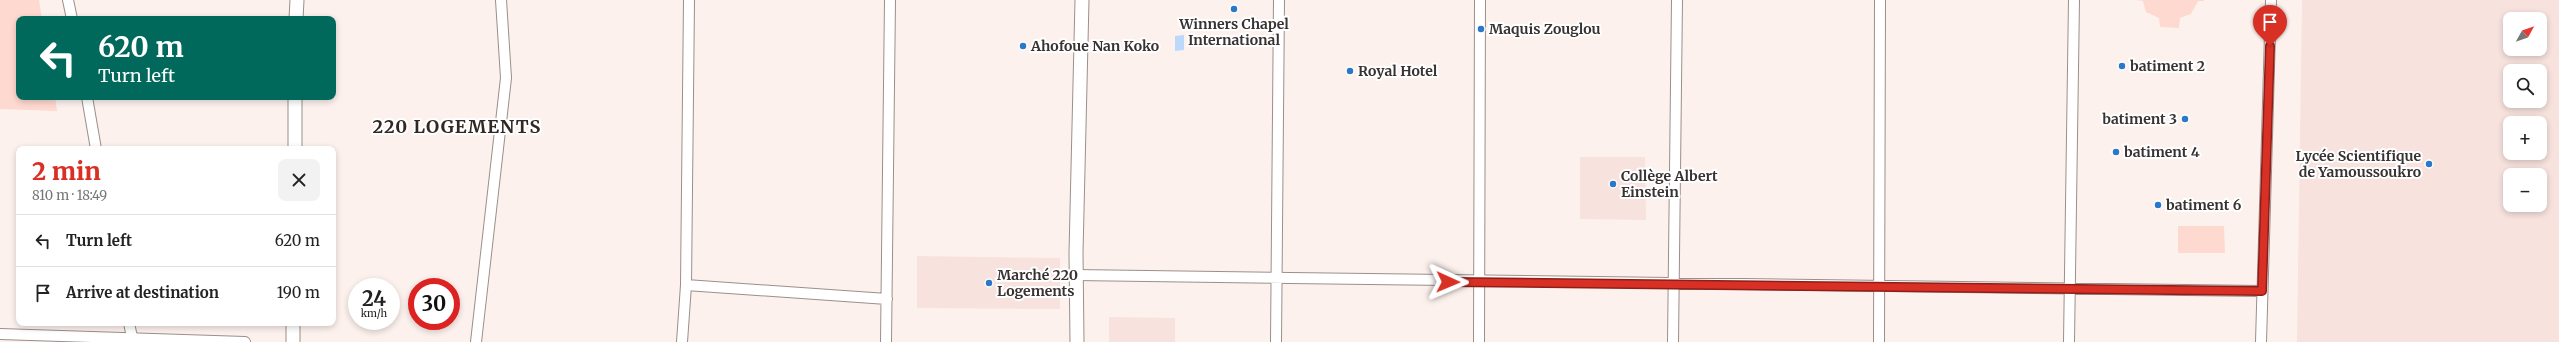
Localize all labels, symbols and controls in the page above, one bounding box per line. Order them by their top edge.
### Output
marker: Winners Chapel International [1229,4,1239,14]
pin [2253,5,2287,46]
icon: arrive [2259,11,2281,33]
north arrow [2503,12,2547,56]
map controls [2503,12,2547,212]
place label: Winners Chapel International [1178,15,1289,49]
place label: Maquis Zouglou [1489,20,1601,38]
marker: Maquis Zouglou [1476,24,1486,34]
text: 620 m [98,29,184,65]
icon: left [32,32,84,84]
place label: Ahofoue Nan Koko [1030,37,1159,55]
marker: Ahofoue Nan Koko [1018,41,1028,51]
place label: batiment 2 [2130,57,2205,75]
marker: batiment 2 [2117,61,2127,71]
place label: Royal Hotel [1358,62,1438,80]
text: Turn left [98,64,175,87]
button: search [2503,64,2547,108]
marker: Royal Hotel [1345,66,1355,76]
place label: batiment 3 [2102,110,2177,128]
marker: batiment 3 [2180,114,2190,124]
district label: 220 LOGEMENTS [373,115,541,138]
button: + [2503,116,2547,160]
place label: batiment 4 [2124,143,2200,161]
marker: batiment 4 [2111,147,2121,157]
place label: Lycée Scientifique de Yamoussoukro [2296,147,2421,181]
text: 2 min [32,156,101,187]
button: close [278,159,320,201]
marker: Lycée Scientifique de Yamoussoukro [2424,159,2434,169]
place label: Collège Albert Einstein [1621,167,1718,201]
button: − [2503,168,2547,212]
marker: Collège Albert Einstein [1608,179,1618,189]
text: 810 m · 18:49 [32,187,107,204]
place label: batiment 6 [2166,196,2242,214]
marker: batiment 6 [2153,200,2163,210]
icon: left [32,230,54,252]
text: Turn left [66,231,132,250]
text: 620 m [275,231,320,250]
position arrow [1427,261,1469,303]
place label: Marché 220 Logements [997,266,1078,300]
speed limit sign: 30 [408,278,460,330]
marker: Marché 220 Logements [984,278,994,288]
icon: arrive [32,282,54,304]
text: Arrive at destination [66,283,219,302]
text: 190 m [277,283,320,302]
text: 24 [362,286,386,311]
text: km/h [361,307,387,320]

